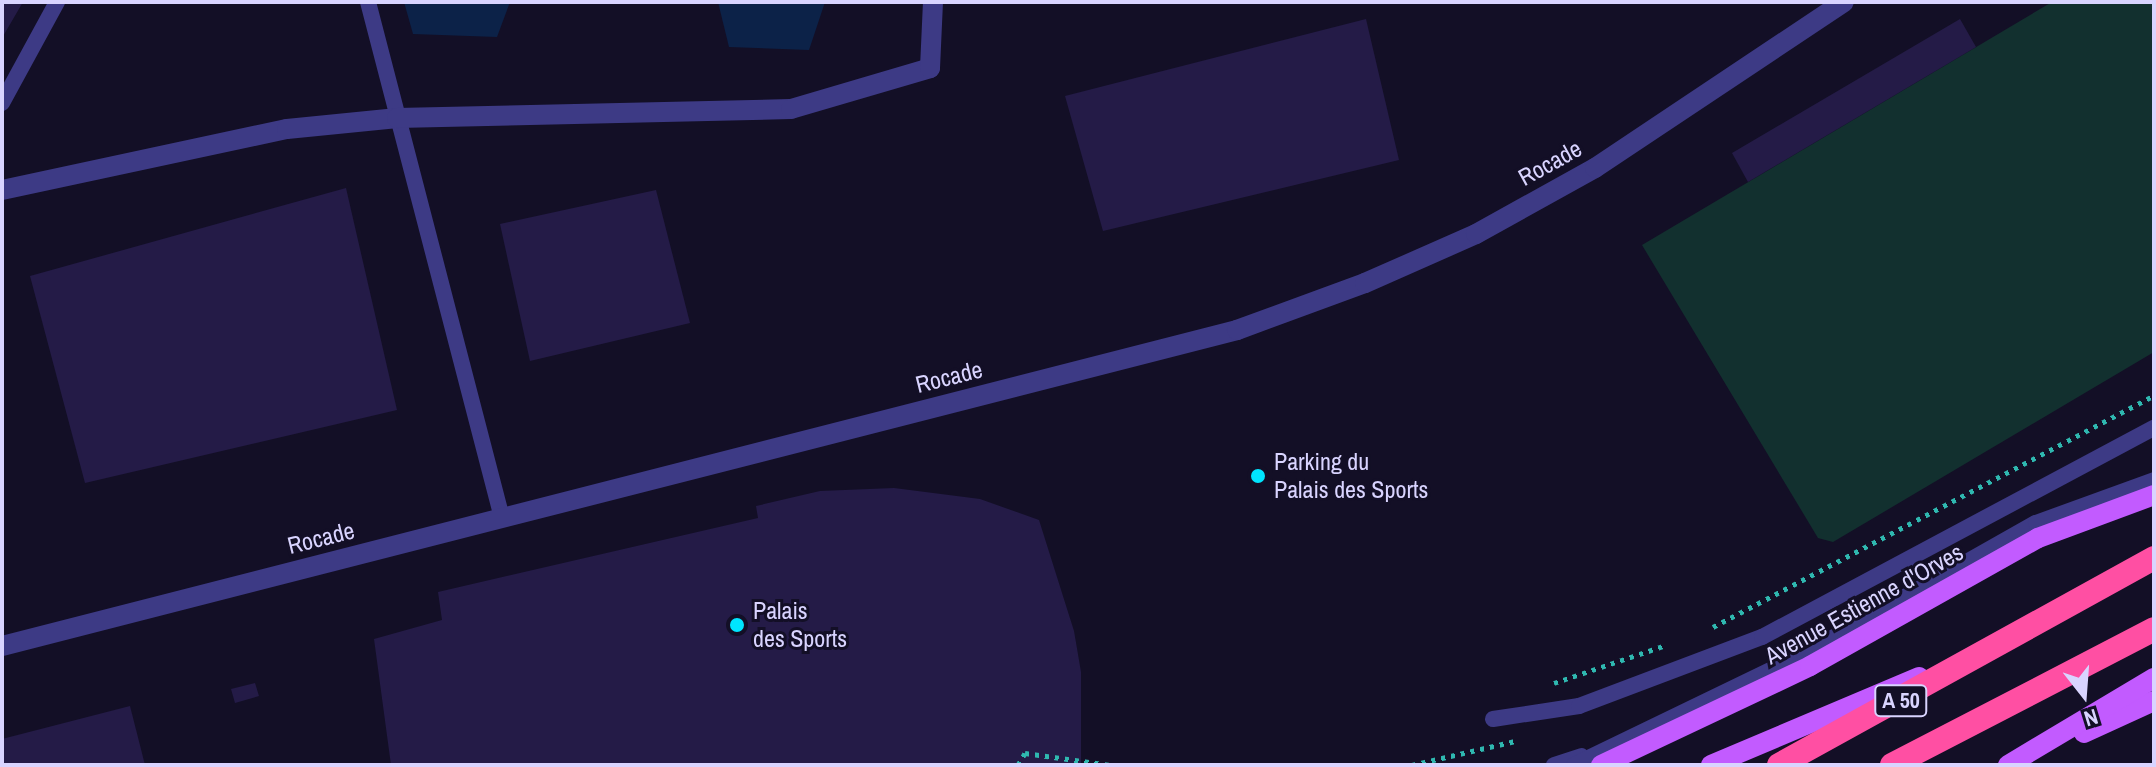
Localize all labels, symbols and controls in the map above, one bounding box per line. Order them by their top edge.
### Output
street label: Rocade [1513,134,1587,192]
street label: Rocade [913,355,985,399]
place label: Parking du Palais des Sports [1274,448,1428,504]
marker: Parking du Palais des Sports [1249,467,1267,485]
street label: Rocade [285,516,357,560]
street label: Avenue Estienne d'Orves [1760,538,1968,670]
place label: Palais des Sports [753,597,847,653]
marker: Palais des Sports [728,616,746,634]
north arrow [2044,655,2124,735]
road number: A 50 [1873,683,1929,719]
text: N [2080,702,2102,734]

